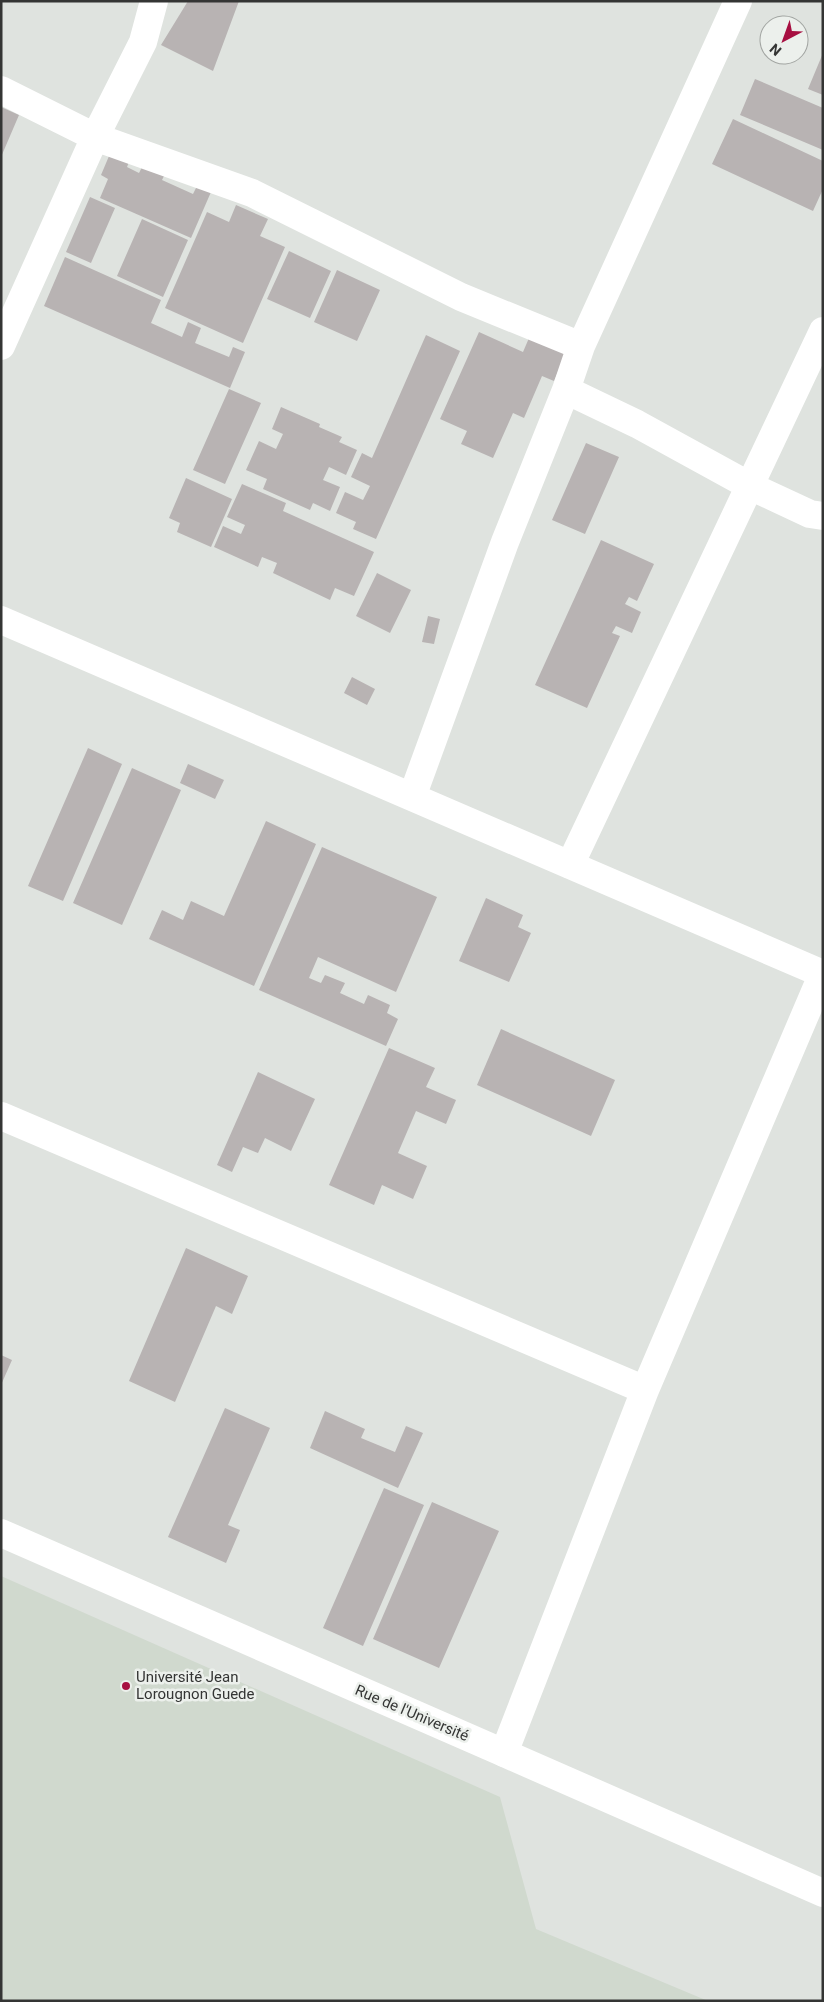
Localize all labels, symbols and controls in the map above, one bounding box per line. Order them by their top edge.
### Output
north arrow [759,15,809,65]
text: N [766,41,784,59]
place label: Université Jean Lorougnon Guede [136,1668,255,1703]
marker: Université Jean Lorougnon Guede [120,1680,132,1692]
street label: Rue de l'Université [352,1681,472,1745]

